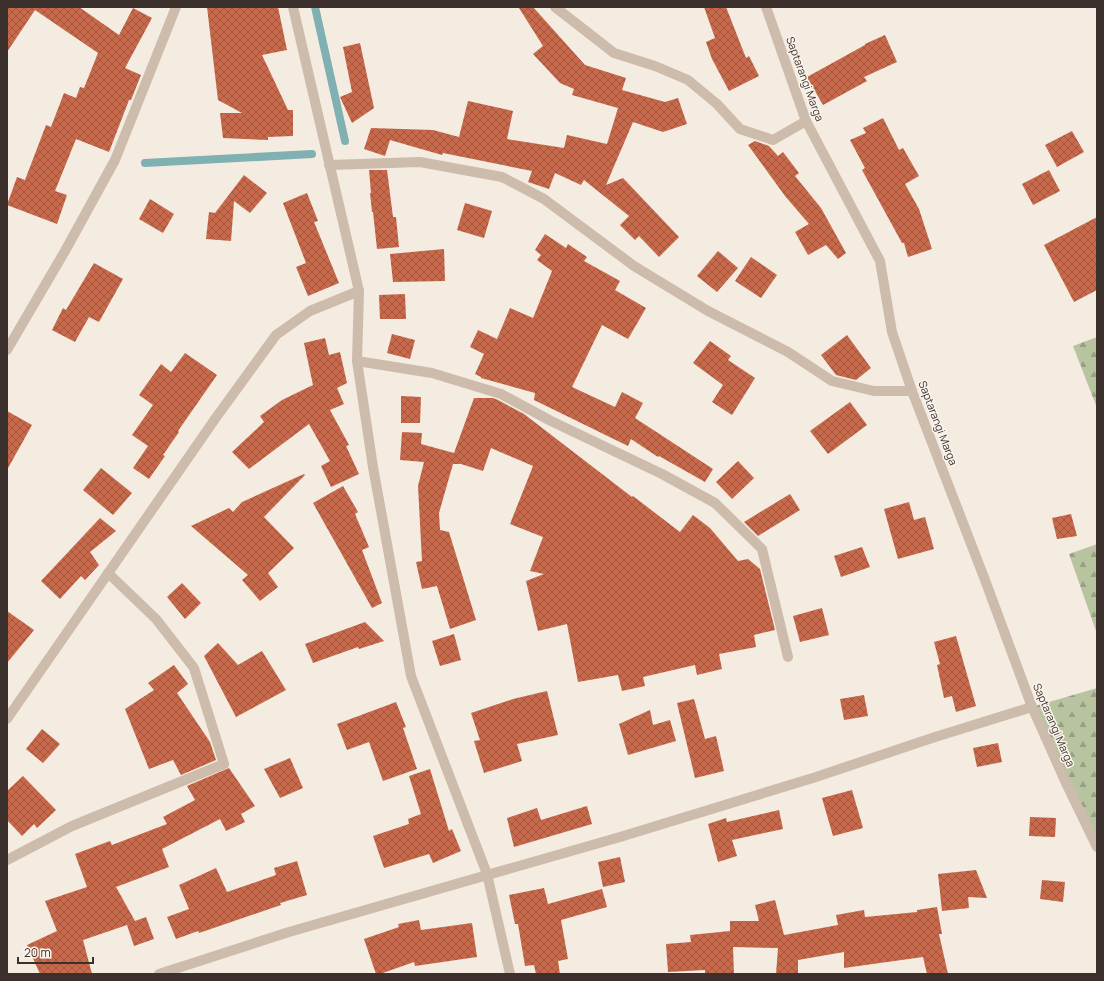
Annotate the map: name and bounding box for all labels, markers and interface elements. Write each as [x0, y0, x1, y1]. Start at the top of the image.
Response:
street label: Saptarangi Marga [783, 34, 828, 123]
street label: Saptarangi Marga [915, 378, 961, 467]
street label: Saptarangi Marga [1030, 681, 1079, 769]
scale bar [18, 939, 93, 965]
text: 20 m [24, 944, 51, 961]

